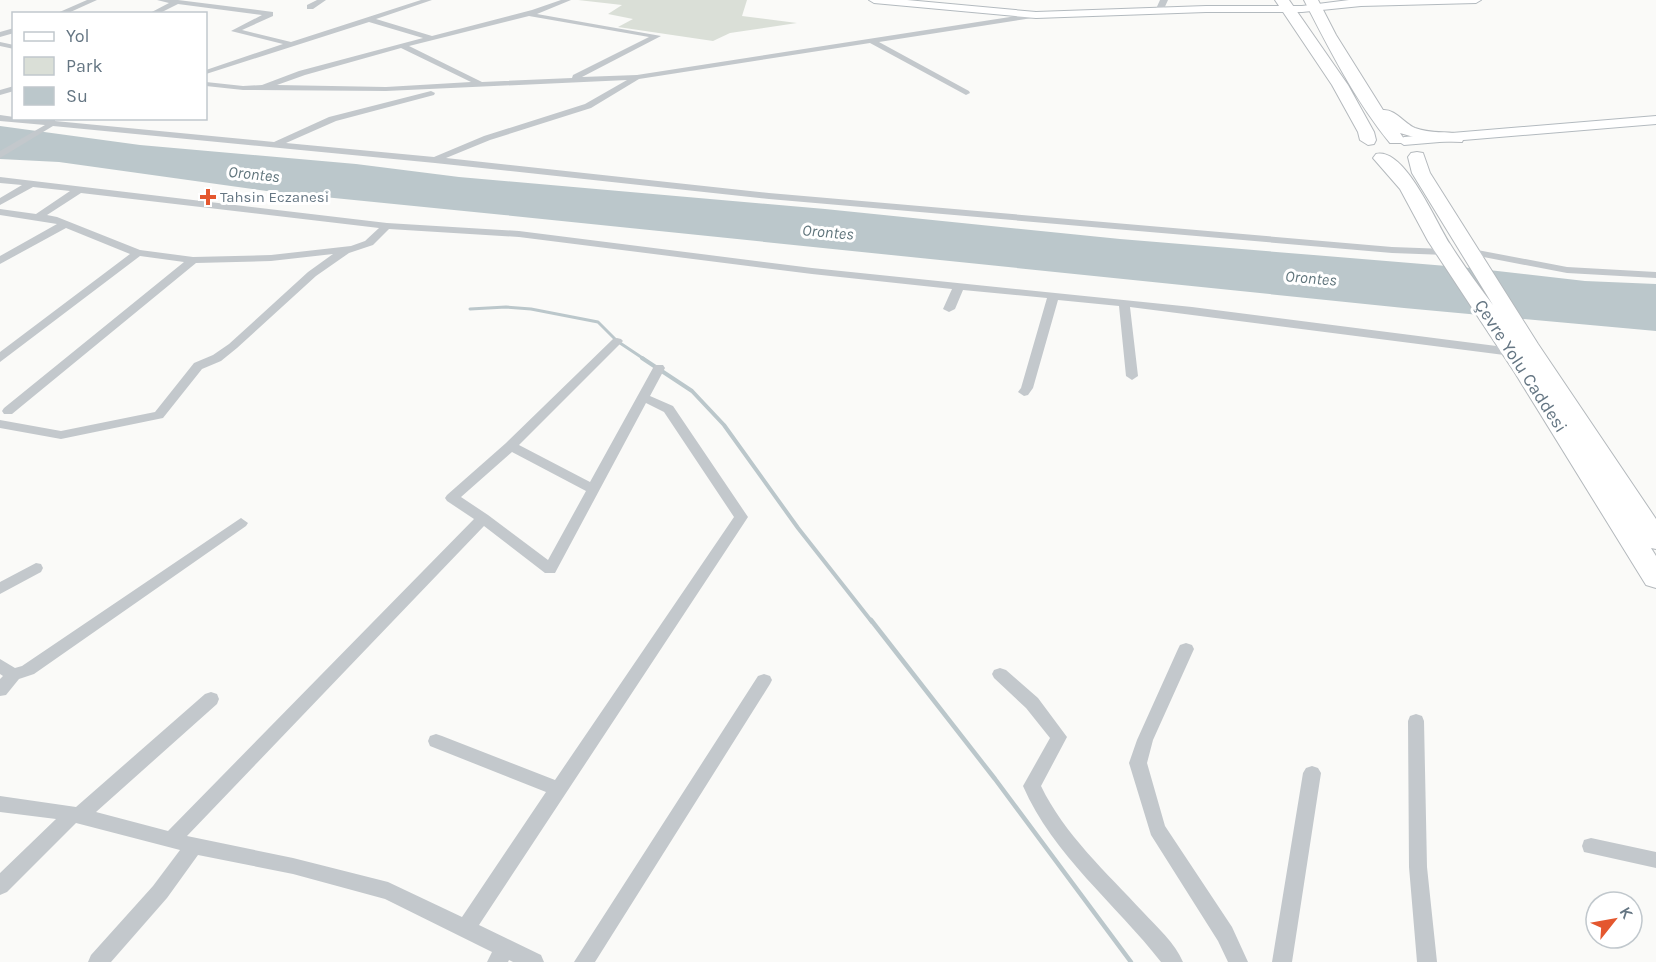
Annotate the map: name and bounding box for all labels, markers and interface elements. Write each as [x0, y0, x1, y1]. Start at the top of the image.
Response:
legend [12, 12, 207, 120]
text: Yol [66, 25, 90, 47]
text: Park [66, 55, 103, 77]
text: Su [66, 85, 88, 107]
water label: Orontes [227, 162, 281, 186]
place label: Tahsin Eczanesi [220, 188, 329, 206]
marker: Tahsin Eczanesi [201, 190, 215, 204]
water label: Orontes [801, 220, 855, 244]
water label: Orontes [1284, 266, 1338, 290]
street label: Çevre Yolu Caddesi [1470, 295, 1572, 437]
north arrow [1584, 890, 1644, 950]
text: K [1616, 903, 1638, 922]

